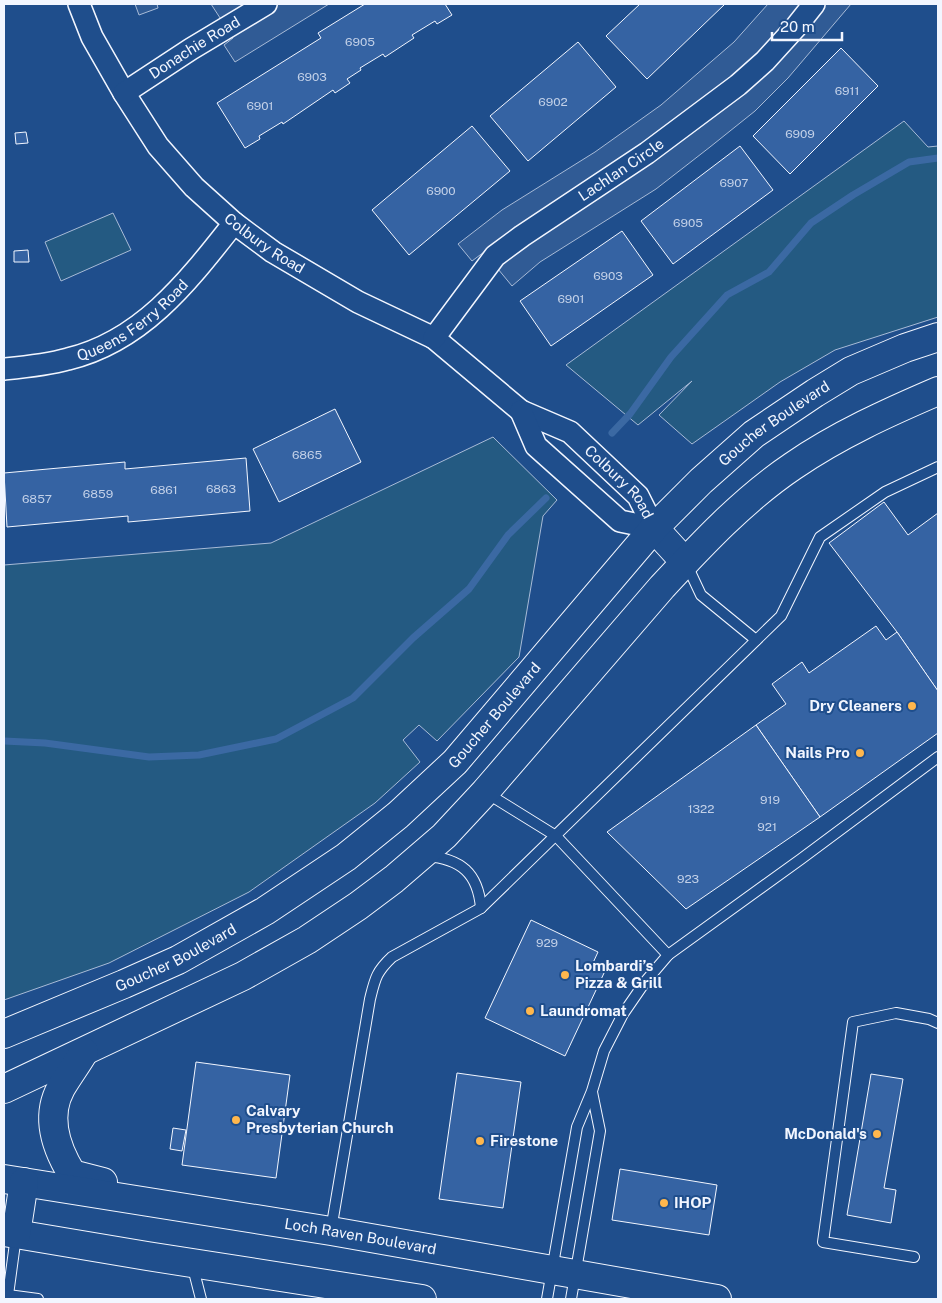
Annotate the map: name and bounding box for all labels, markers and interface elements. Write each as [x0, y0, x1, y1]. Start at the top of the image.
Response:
scale bar [772, 10, 842, 42]
street label: Donachie Road [146, 13, 243, 82]
text: 20 m [780, 18, 815, 35]
house number: 6905 [345, 35, 375, 49]
house number: 6903 [297, 70, 327, 84]
house number: 6911 [835, 84, 859, 98]
house number: 6902 [538, 95, 568, 109]
house number: 6901 [246, 99, 274, 113]
house number: 6909 [785, 127, 815, 141]
street label: Lachlan Circle [575, 135, 667, 204]
house number: 6907 [719, 176, 749, 190]
house number: 6900 [426, 184, 456, 198]
street label: Colbury Road [221, 209, 308, 277]
house number: 6905 [673, 216, 703, 230]
house number: 6903 [593, 269, 623, 283]
street label: Queens Ferry Road [74, 276, 191, 364]
house number: 6901 [557, 292, 585, 306]
street label: Goucher Boulevard [715, 377, 833, 469]
street label: Colbury Road [582, 441, 657, 521]
house number: 6865 [292, 448, 322, 462]
house number: 6863 [206, 482, 236, 496]
house number: 6861 [150, 483, 178, 497]
house number: 6859 [83, 487, 113, 501]
house number: 6857 [22, 492, 52, 506]
street label: Goucher Boulevard [445, 659, 544, 772]
place label: Dry Cleaners [809, 697, 902, 714]
marker: Dry Cleaners [906, 700, 918, 712]
place label: Nails Pro [785, 744, 850, 761]
marker: Nails Pro [854, 747, 866, 759]
house number: 919 [760, 793, 780, 807]
house number: 1322 [688, 802, 714, 816]
house number: 921 [757, 820, 777, 834]
house number: 923 [677, 872, 699, 886]
street label: Goucher Boulevard [113, 920, 239, 995]
house number: 929 [536, 936, 558, 950]
place label: Lombardi’s Pizza & Grill [575, 957, 662, 991]
marker: Lombardi’s Pizza & Grill [559, 969, 571, 981]
place label: Laundromat [540, 1002, 627, 1019]
marker: Laundromat [524, 1005, 536, 1017]
place label: Calvary Presbyterian Church [246, 1102, 394, 1136]
marker: Calvary Presbyterian Church [230, 1114, 242, 1126]
place label: McDonald's [784, 1125, 867, 1142]
marker: McDonald's [871, 1128, 883, 1140]
place label: Firestone [490, 1132, 558, 1149]
marker: Firestone [474, 1135, 486, 1147]
place label: IHOP [674, 1194, 712, 1211]
marker: IHOP [658, 1197, 670, 1209]
street label: Loch Raven Boulevard [283, 1215, 438, 1257]

